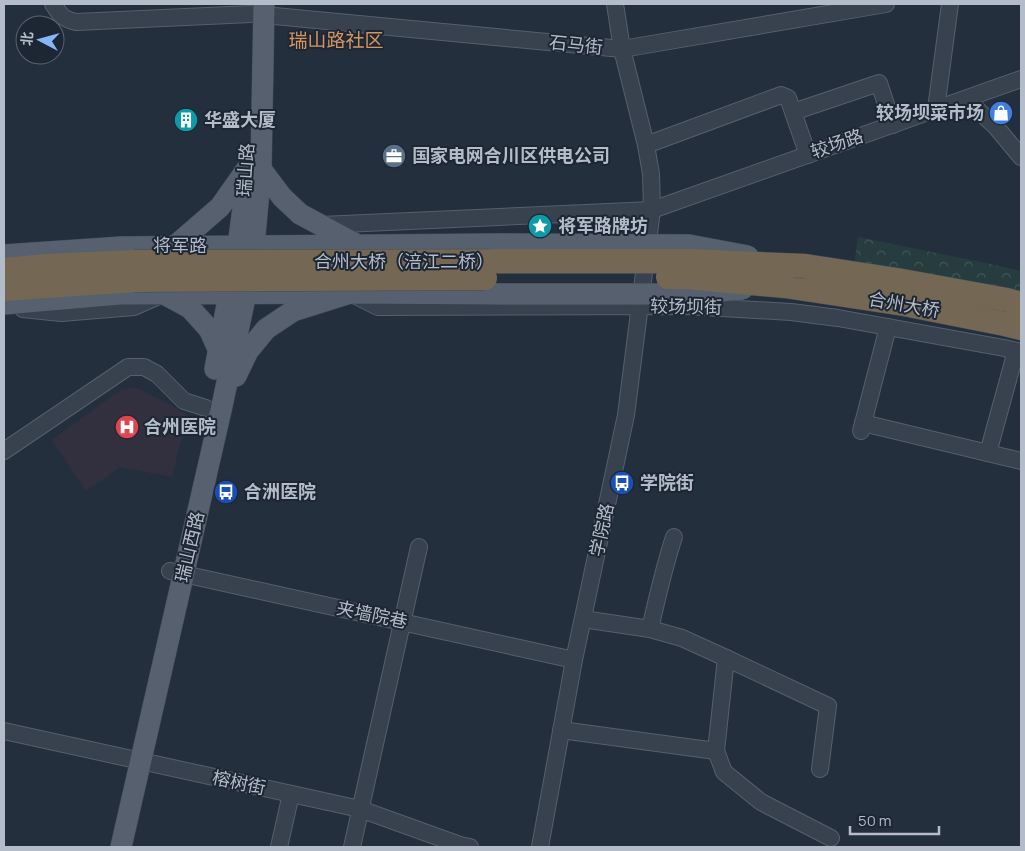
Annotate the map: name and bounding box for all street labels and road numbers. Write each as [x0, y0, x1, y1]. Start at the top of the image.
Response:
street label: 石马街 [548, 29, 604, 59]
street label: 较场路 [807, 123, 866, 163]
street label: 瑞山路 [231, 142, 259, 198]
street label: 将军路 [153, 233, 207, 257]
street label: 合州大桥（涪江二桥） [314, 249, 494, 273]
street label: 合州大桥 [867, 286, 942, 322]
street label: 较场坝街 [650, 293, 722, 319]
street label: 学院路 [584, 501, 618, 559]
street label: 瑞山西路 [169, 509, 209, 585]
street label: 夹墙院巷 [334, 595, 410, 633]
street label: 榕树街 [210, 765, 268, 799]

